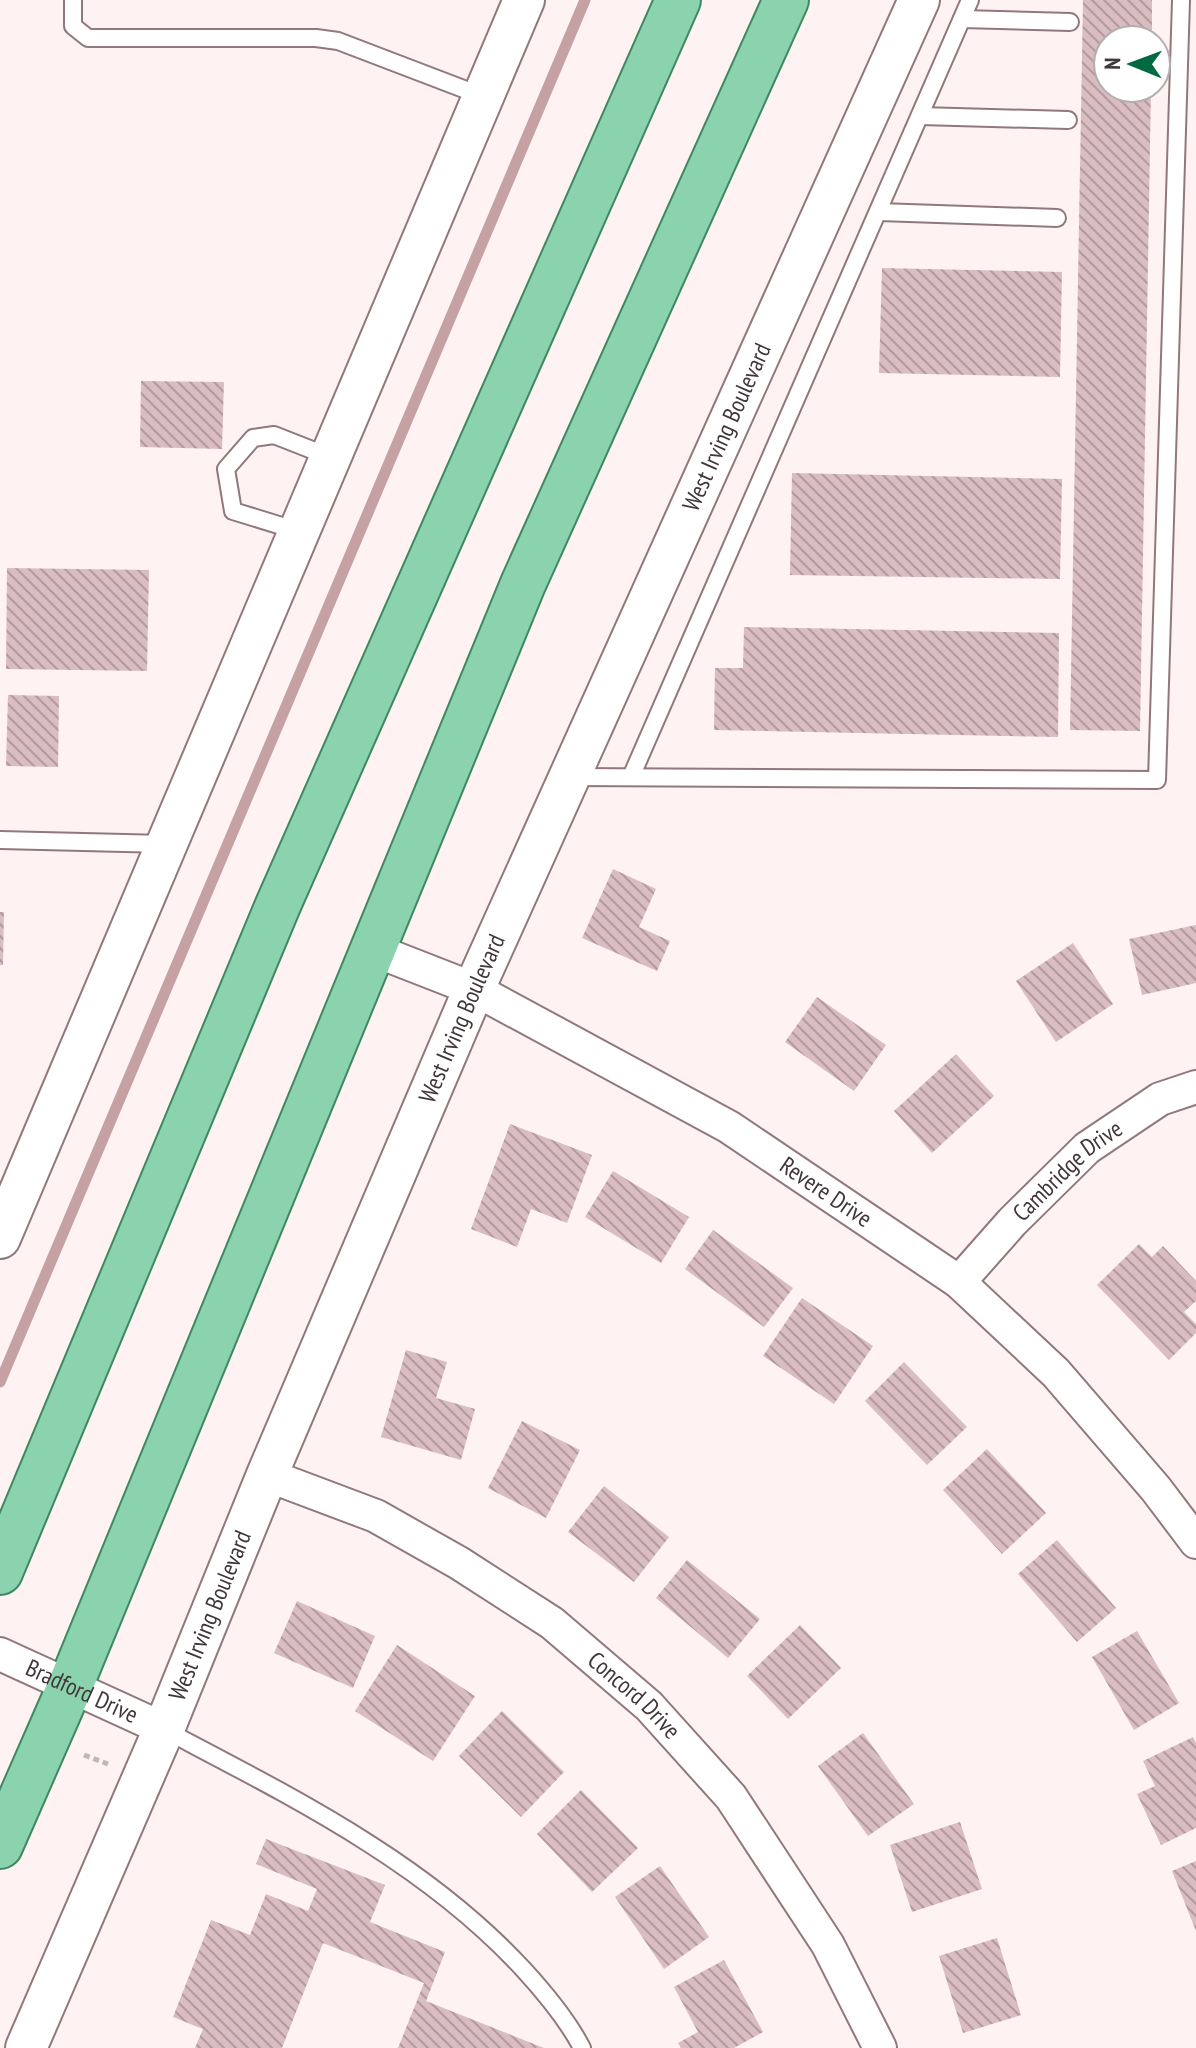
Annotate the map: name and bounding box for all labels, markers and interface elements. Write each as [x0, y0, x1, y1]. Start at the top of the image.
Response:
north arrow [1092, 24, 1172, 104]
text: N [1098, 57, 1126, 70]
street label: West Irving Boulevard [675, 338, 778, 516]
street label: West Irving Boulevard [411, 929, 512, 1107]
street label: Cambridge Drive [1006, 1113, 1128, 1228]
street label: Revere Drive [774, 1150, 878, 1234]
street label: West Irving Boulevard [161, 1526, 258, 1705]
street label: Concord Drive [582, 1644, 687, 1745]
street label: Bradford Drive [21, 1652, 143, 1730]

